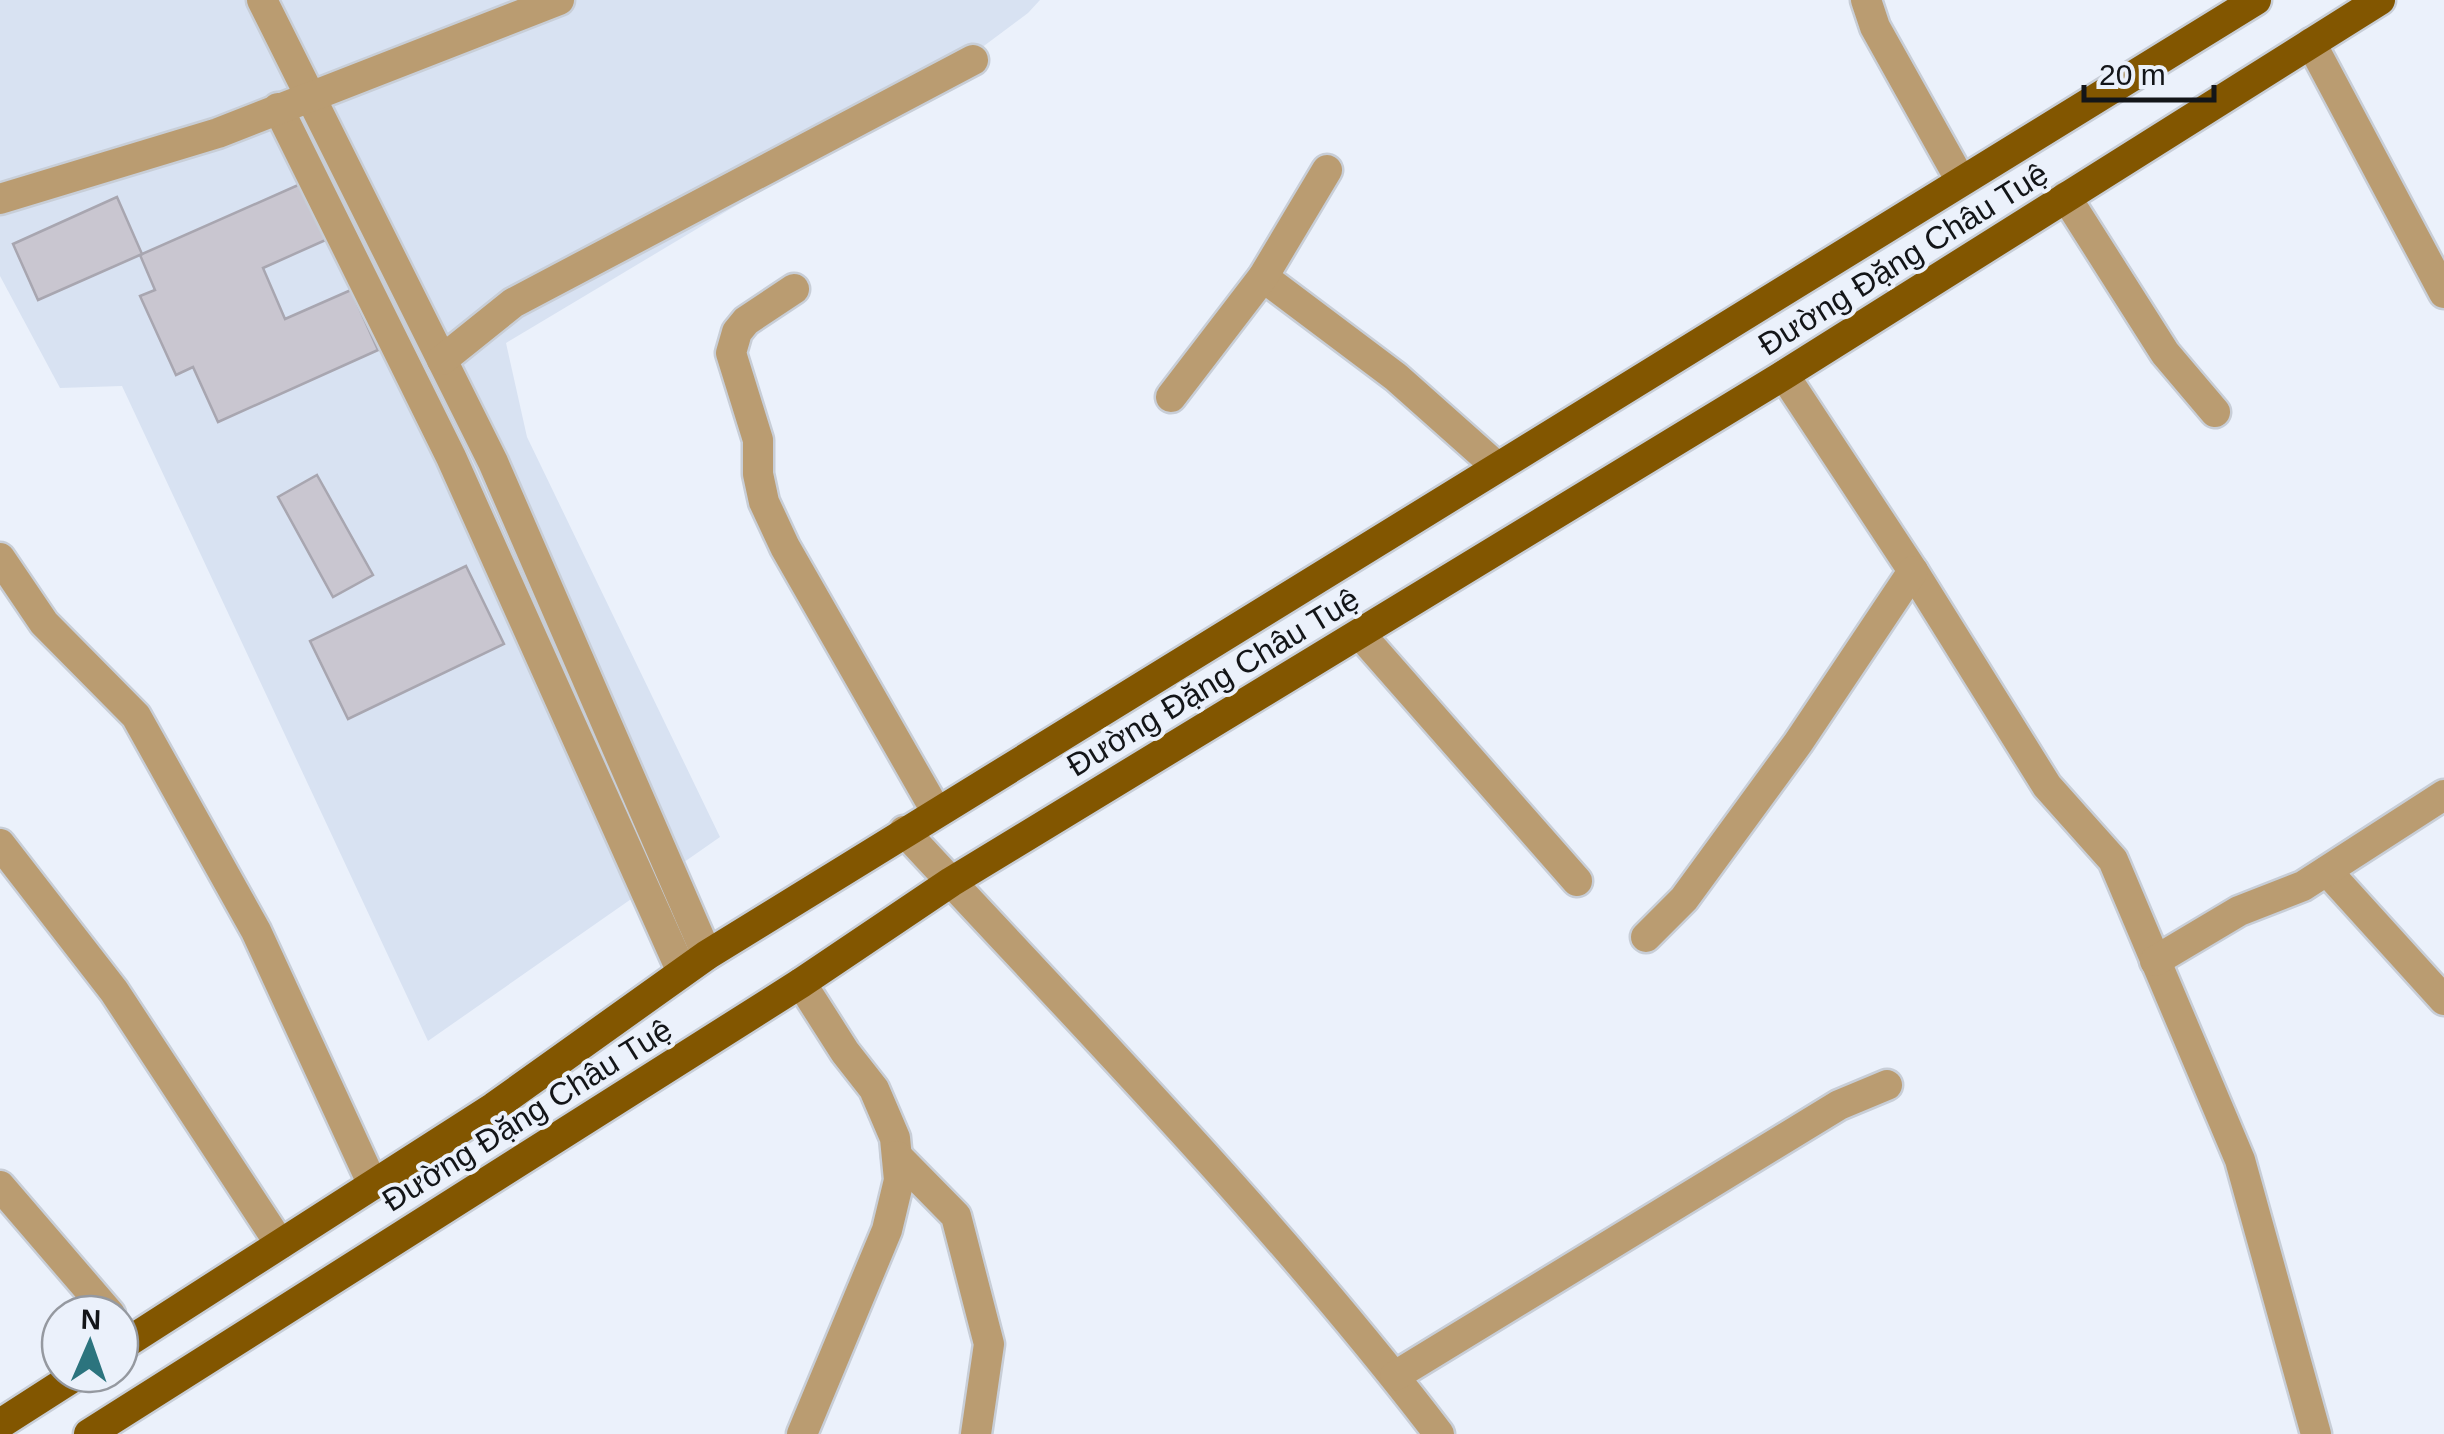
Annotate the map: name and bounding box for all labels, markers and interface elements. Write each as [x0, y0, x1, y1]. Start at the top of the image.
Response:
scale bar [2084, 40, 2214, 102]
text: 20 m [2099, 58, 2166, 91]
street label: Đường Đặng Châu Tuệ [1752, 155, 2054, 363]
street label: Đường Đặng Châu Tuệ [1061, 581, 1365, 783]
street label: Đường Đặng Châu Tuệ [376, 1011, 678, 1219]
north arrow [40, 1294, 140, 1394]
text: N [80, 1304, 102, 1335]

